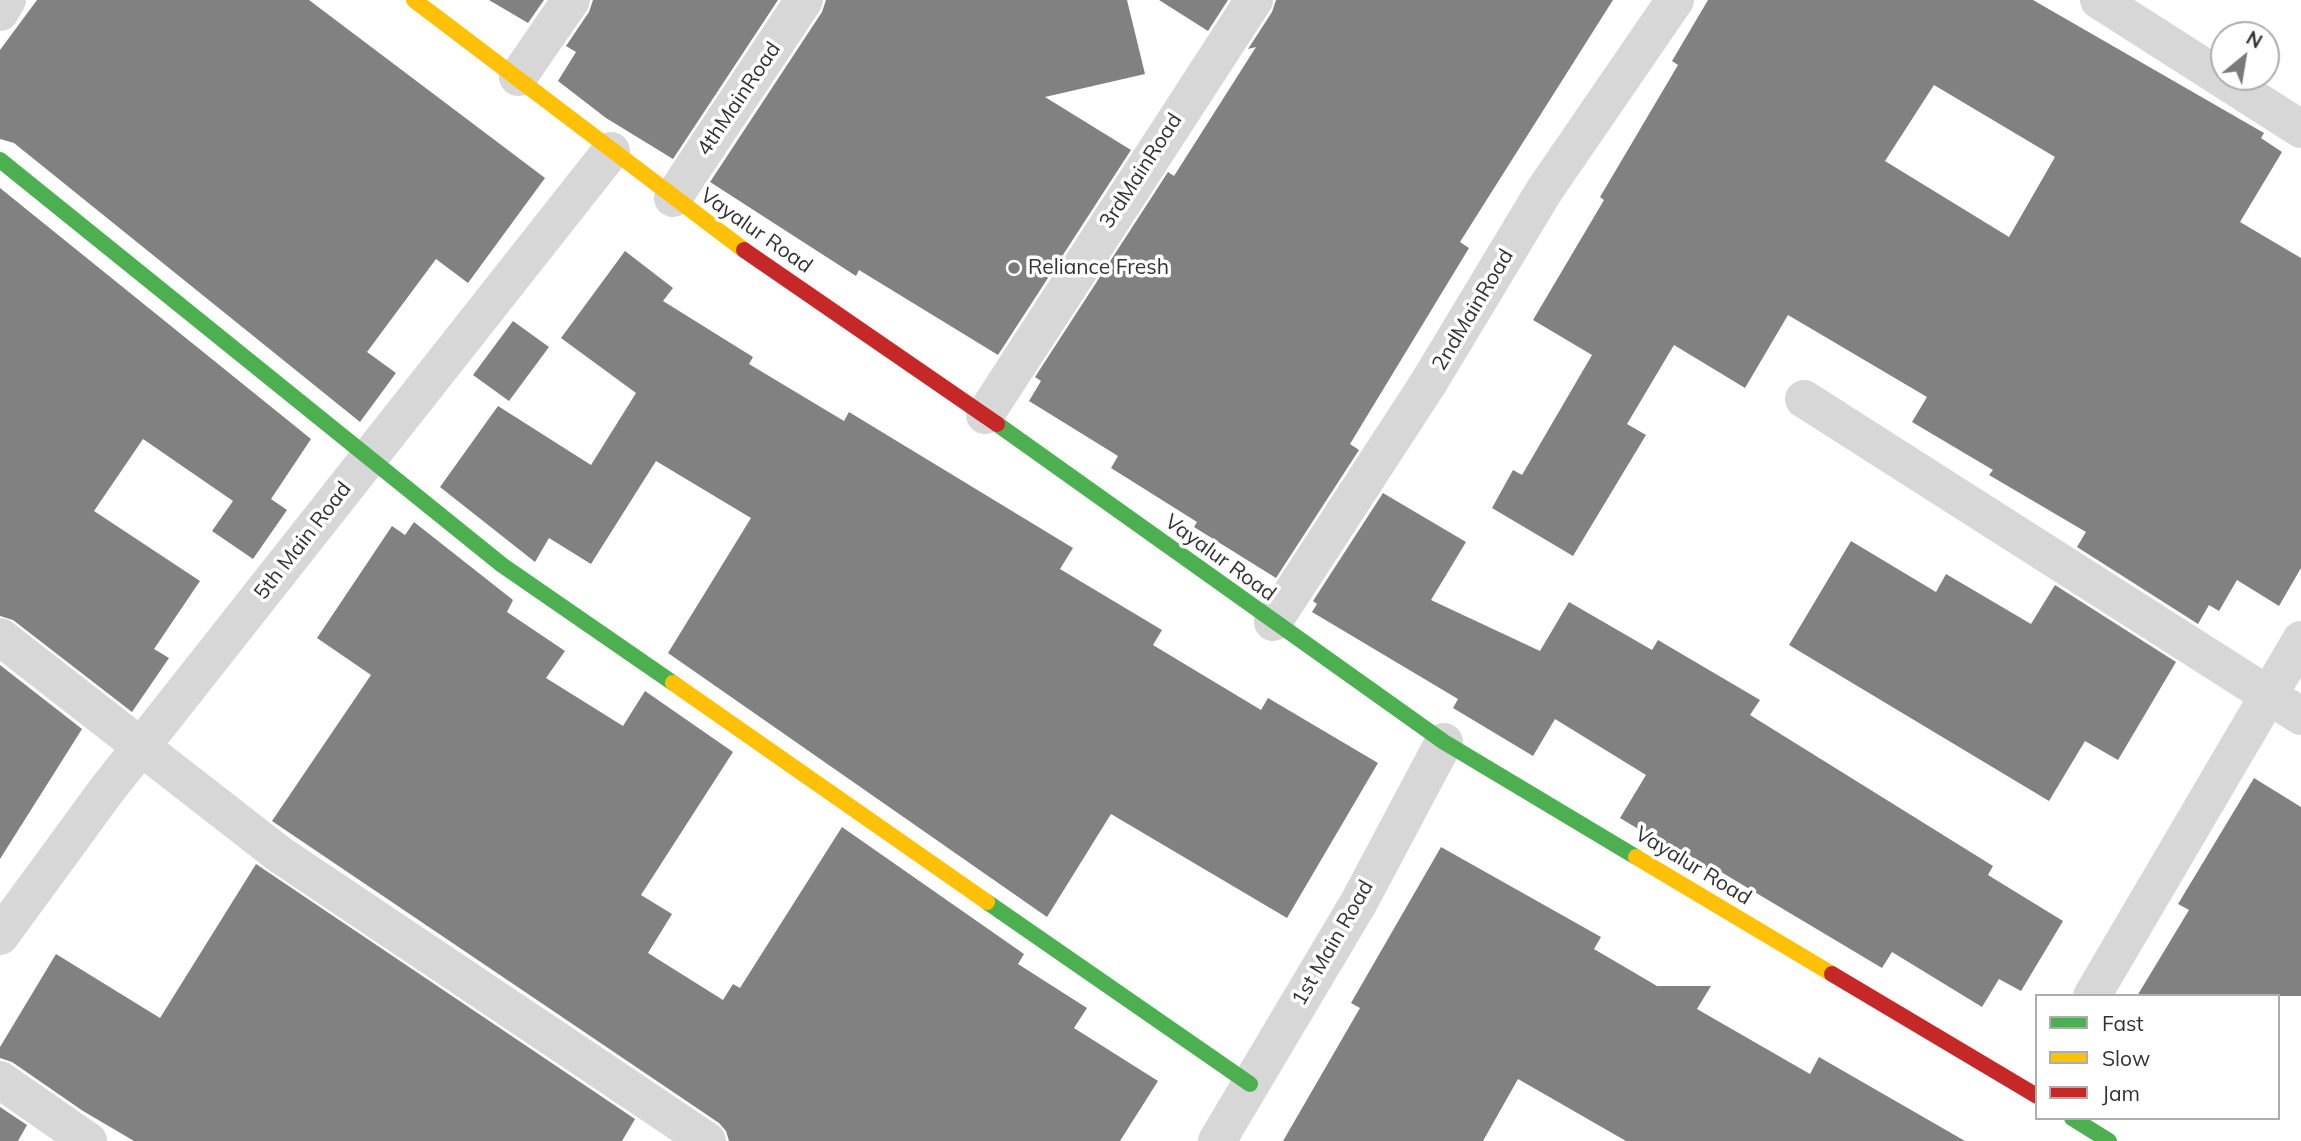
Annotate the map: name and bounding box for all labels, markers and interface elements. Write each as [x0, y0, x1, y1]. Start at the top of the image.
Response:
north arrow [2210, 21, 2280, 91]
text: N [2242, 26, 2267, 54]
street label: 4thMainRoad [692, 37, 786, 161]
street label: 3rdMainRoad [1094, 109, 1188, 233]
street label: Vayalur Road [695, 183, 817, 279]
street label: 2ndMainRoad [1427, 245, 1519, 375]
place label: Reliance Fresh [1028, 255, 1169, 281]
marker: Reliance Fresh [1006, 260, 1022, 276]
street label: 5th Main Road [249, 477, 357, 605]
street label: Vayalur Road [1160, 509, 1280, 607]
street label: Vayalur Road [1630, 821, 1756, 911]
street label: 1st Main Road [1287, 876, 1379, 1010]
legend [2035, 994, 2280, 1120]
text: Fast [2102, 1010, 2144, 1036]
text: Slow [2102, 1045, 2150, 1071]
text: Jam [2102, 1080, 2140, 1106]

